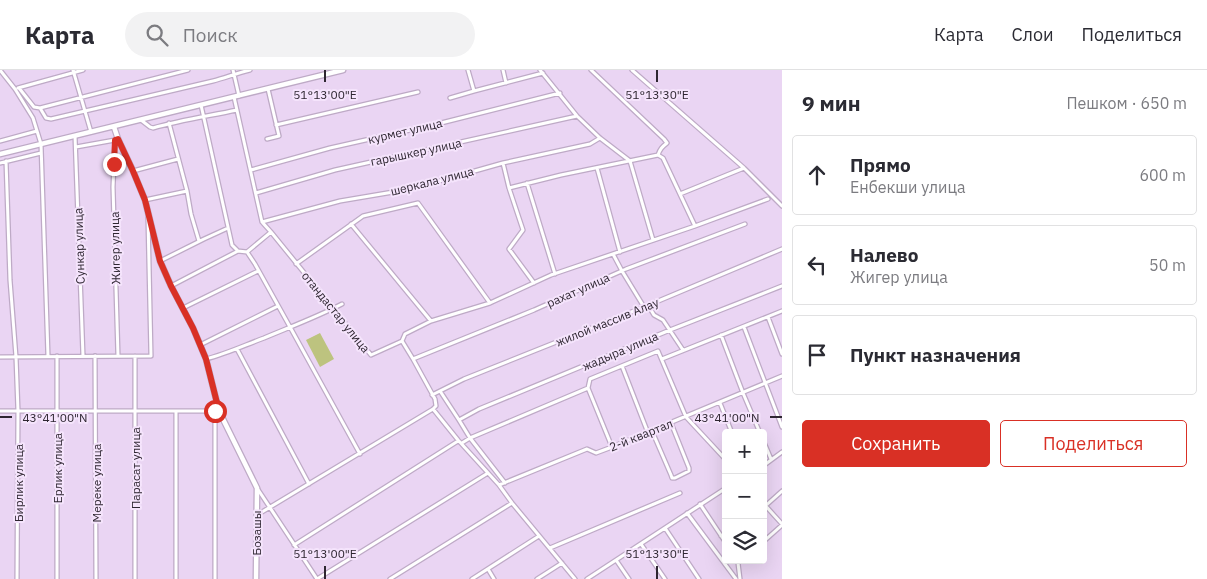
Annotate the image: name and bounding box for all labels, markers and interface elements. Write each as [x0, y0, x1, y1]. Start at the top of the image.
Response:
search box [125, 12, 475, 57]
text: Карта [25, 19, 95, 51]
icon: search [143, 21, 171, 49]
text: Поиск [183, 23, 238, 47]
text: Карта [934, 23, 984, 46]
text: Слои [1012, 23, 1054, 46]
text: Поделиться [1082, 23, 1182, 46]
text: 51°13'00"E [293, 87, 357, 102]
text: 51°13'30"E [625, 87, 689, 102]
text: 9 мин [802, 89, 861, 117]
text: Пешком · 650 m [1066, 93, 1187, 113]
street label: курмет улица [366, 115, 444, 147]
street label: гарышкер улица [369, 135, 463, 169]
route end [103, 153, 126, 176]
text: Прямо [850, 153, 911, 177]
icon: ahead [803, 161, 831, 189]
street label: шеркала улица [389, 163, 476, 199]
text: 600 m [1139, 165, 1186, 185]
text: Енбекши улица [850, 177, 966, 197]
street label: Сункар улица [70, 207, 88, 284]
street label: Жигер улица [107, 211, 123, 285]
text: Налево [850, 243, 919, 267]
icon: left [803, 251, 831, 279]
text: 50 m [1149, 255, 1186, 275]
text: Жигер улица [850, 267, 948, 287]
street label: отандастар улица [299, 268, 374, 356]
street label: рахат улица [544, 269, 612, 311]
street label: жилой массив Алау [553, 294, 661, 350]
street label: жадыра улица [580, 328, 661, 374]
icon: arrive [803, 341, 831, 369]
text: Пункт назначения [850, 343, 1021, 367]
route start [204, 400, 227, 423]
text: 43°41'00"N [22, 410, 88, 425]
text: 43°41'00"N [694, 410, 760, 425]
street label: 2-й квартал [607, 415, 675, 455]
button: Сохранить [802, 420, 990, 467]
button: Поделиться [1000, 420, 1187, 467]
street label: Парасат улица [128, 426, 143, 509]
map controls [722, 429, 767, 564]
button: + [722, 429, 767, 474]
street label: Ерлик улица [50, 432, 65, 503]
street label: Бирлик улица [11, 443, 26, 522]
street label: Мереке улица [89, 443, 104, 522]
button: − [722, 474, 767, 519]
street label: Бозашы [249, 511, 264, 555]
button: layers [722, 519, 767, 564]
text: 51°13'00"E [293, 546, 357, 561]
text: 51°13'30"E [625, 546, 689, 561]

